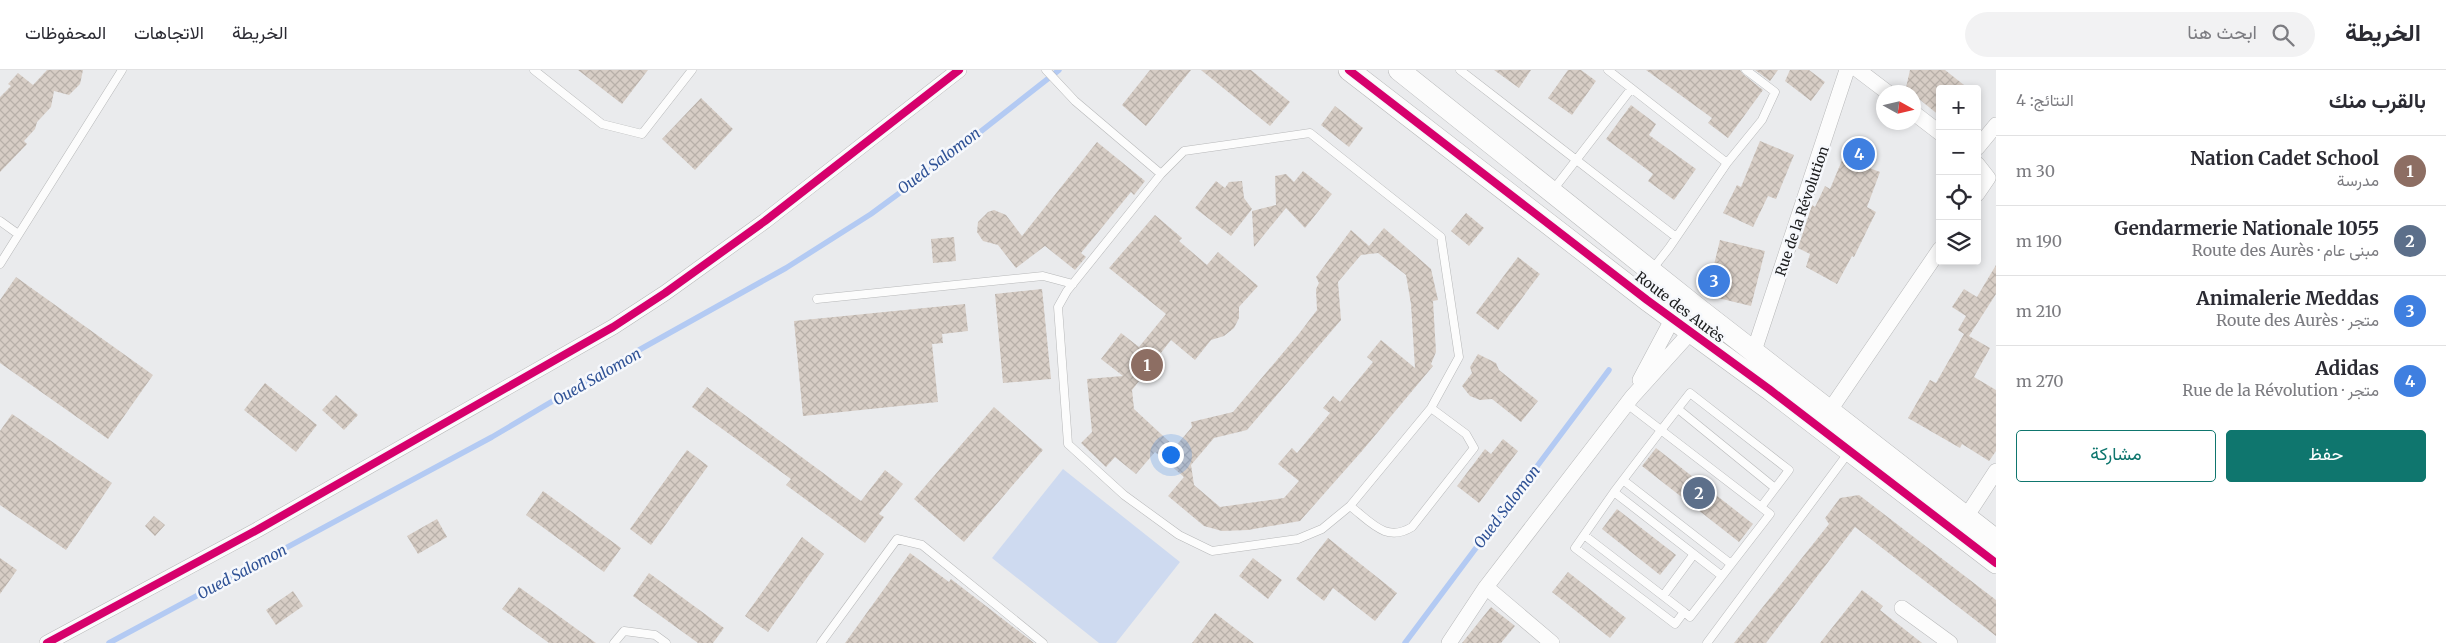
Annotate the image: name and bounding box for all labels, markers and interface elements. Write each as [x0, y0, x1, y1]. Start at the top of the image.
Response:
search box [1965, 12, 2315, 57]
text: الخريطة [2345, 17, 2421, 48]
text: ابحث هنا [2187, 20, 2257, 44]
text: المحفوظات [25, 21, 106, 44]
text: الاتجاهات [134, 21, 204, 44]
text: الخريطة [232, 21, 288, 44]
icon: search [2269, 21, 2297, 49]
north arrow [1876, 85, 1921, 130]
map controls [1936, 85, 1981, 265]
button: + [1936, 85, 1981, 130]
text: بالقرب منك [2329, 87, 2426, 114]
text: النتائج: 4 [2016, 90, 2074, 110]
water label: Oued Salomon [893, 123, 984, 198]
button: − [1936, 130, 1981, 175]
pin: 4 [1843, 135, 1875, 173]
street label: Rue de la Révolution [1771, 144, 1833, 278]
text: Nation Cadet School [2190, 146, 2379, 170]
text: 30 m [2016, 161, 2055, 181]
text: 1 [2406, 161, 2414, 181]
text: مدرسة [2337, 170, 2379, 190]
button: locate [1936, 175, 1981, 220]
text: Gendarmerie Nationale 1055 [2114, 216, 2379, 240]
button: layers [1936, 220, 1981, 265]
text: 190 m [2016, 231, 2062, 251]
text: 2 [2405, 231, 2415, 251]
text: مبنى عام · Route des Aurès [2192, 240, 2379, 260]
pin: 3 [1698, 262, 1730, 300]
street label: Route des Aurès [1632, 268, 1728, 346]
text: Animalerie Meddas [2196, 286, 2379, 310]
text: 210 m [2016, 301, 2062, 321]
text: 3 [2405, 301, 2415, 321]
text: متجر · Route des Aurès [2216, 310, 2379, 330]
water label: Oued Salomon [549, 344, 644, 410]
pin: 1 [1131, 346, 1163, 384]
text: Adidas [2315, 356, 2379, 380]
text: 270 m [2016, 371, 2064, 391]
text: 4 [2405, 371, 2415, 391]
text: متجر · Rue de la Révolution [2182, 380, 2379, 400]
button: مشاركة [2016, 430, 2216, 482]
button: حفظ [2226, 430, 2426, 482]
your location [1158, 442, 1184, 468]
water label: Oued Salomon [1469, 461, 1544, 552]
pin: 2 [1683, 474, 1715, 512]
water label: Oued Salomon [194, 540, 290, 603]

